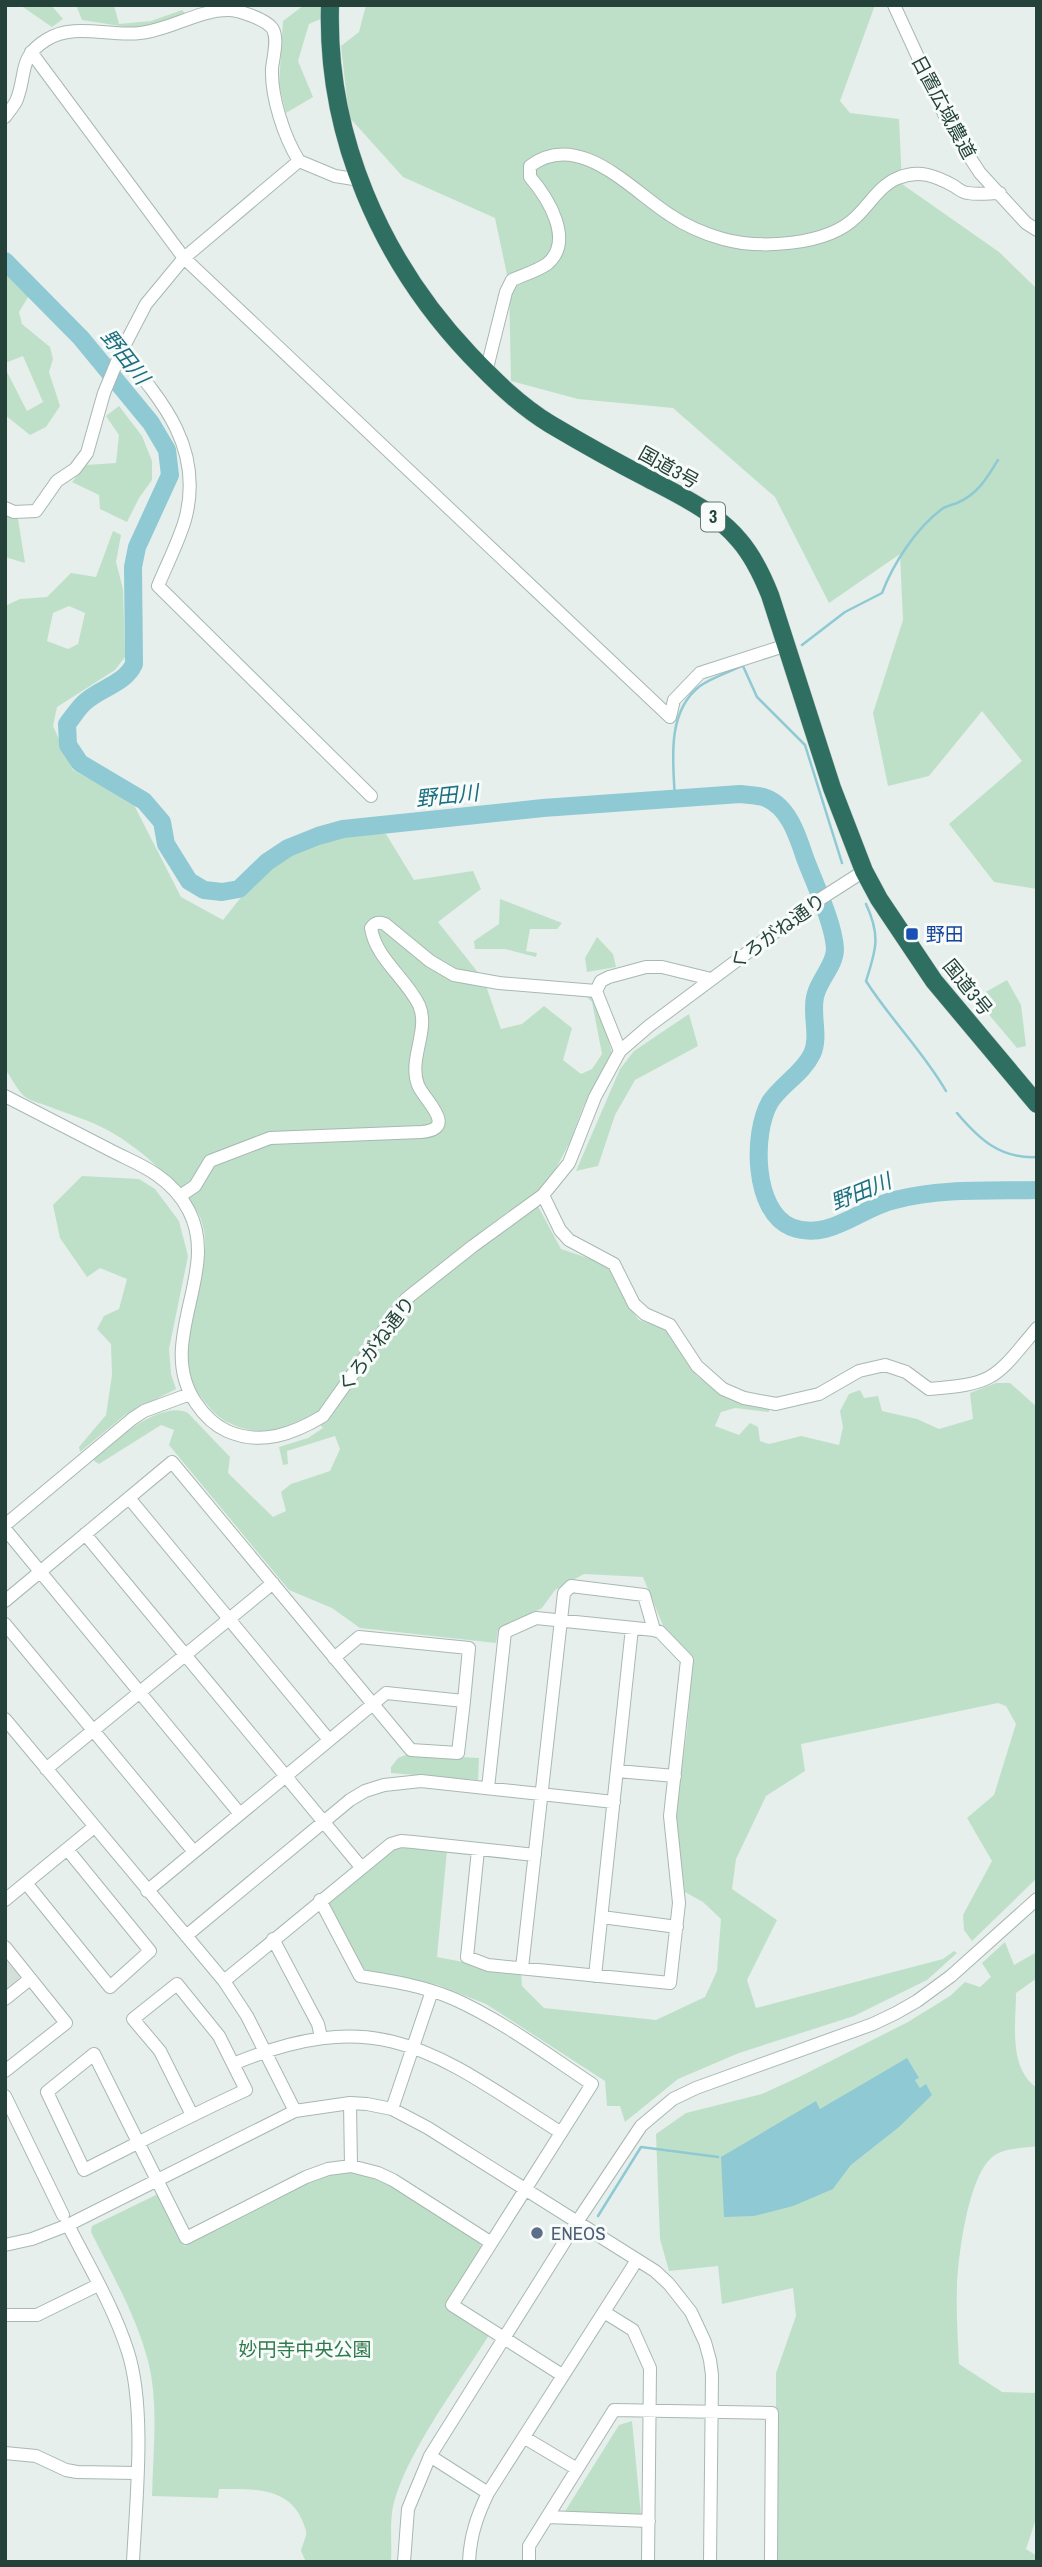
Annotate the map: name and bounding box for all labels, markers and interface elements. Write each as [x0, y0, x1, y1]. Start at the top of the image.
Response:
street label: 日置広域農道 [906, 51, 982, 163]
water label: 野田川 [95, 323, 157, 392]
street label: 国道3号 [634, 440, 704, 494]
road number: 3 [701, 503, 725, 532]
water label: 野田川 [414, 778, 482, 813]
street label: くろがね通り [723, 887, 831, 975]
place label: 野田 [926, 921, 964, 947]
marker: 野田 [904, 926, 920, 942]
street label: 国道3号 [937, 953, 999, 1021]
water label: 野田川 [826, 1166, 897, 1217]
street label: くろがね通り [331, 1291, 421, 1397]
place label: ENEOS [551, 2220, 606, 2246]
marker: ENEOS [529, 2225, 545, 2241]
park label: 妙円寺中央公園 [238, 2336, 372, 2362]

